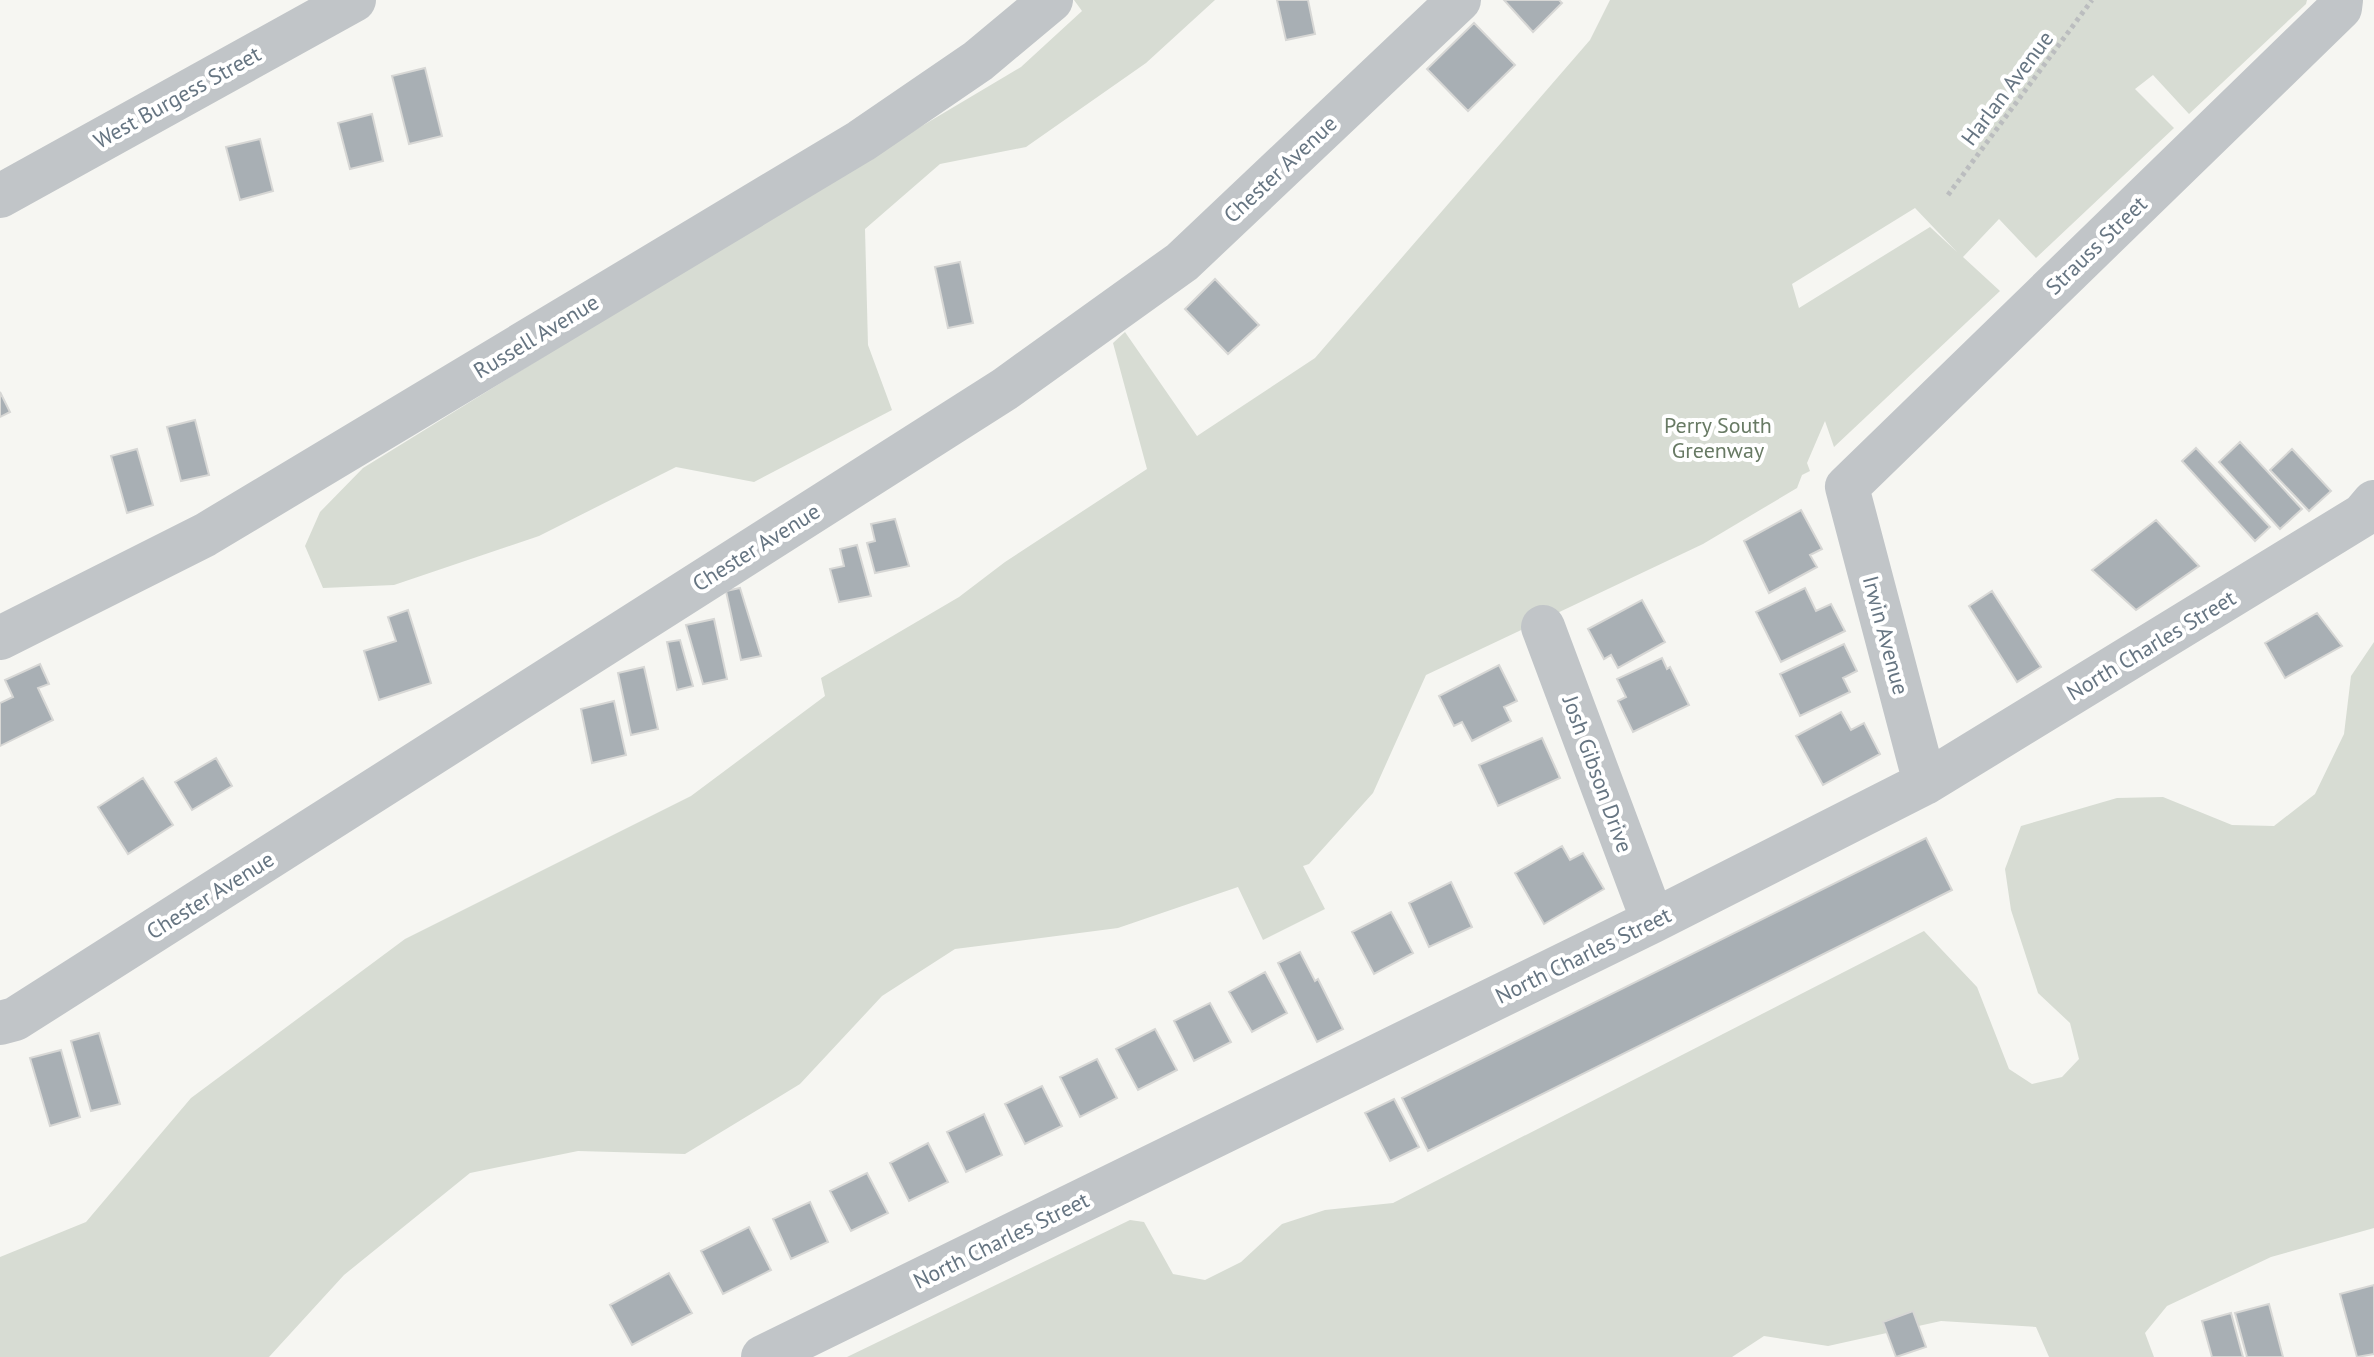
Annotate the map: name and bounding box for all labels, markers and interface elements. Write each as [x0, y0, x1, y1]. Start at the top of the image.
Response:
street label: Harlan Avenue [1955, 25, 2059, 151]
street label: West Burgess Street [89, 39, 266, 155]
street label: Chester Avenue [1218, 109, 1342, 229]
street label: Strauss Street [2040, 189, 2153, 300]
street label: Russell Avenue [468, 288, 604, 384]
park label: Perry South Greenway [1664, 411, 1772, 464]
street label: Chester Avenue [687, 497, 825, 597]
street label: Irwin Avenue [1857, 573, 1915, 697]
street label: North Charles Street [2061, 583, 2241, 706]
street label: Josh Gibson Drive [1556, 691, 1639, 856]
street label: Chester Avenue [141, 845, 279, 945]
street label: North Charles Street [1491, 900, 1676, 1010]
street label: North Charles Street [909, 1185, 1094, 1295]

